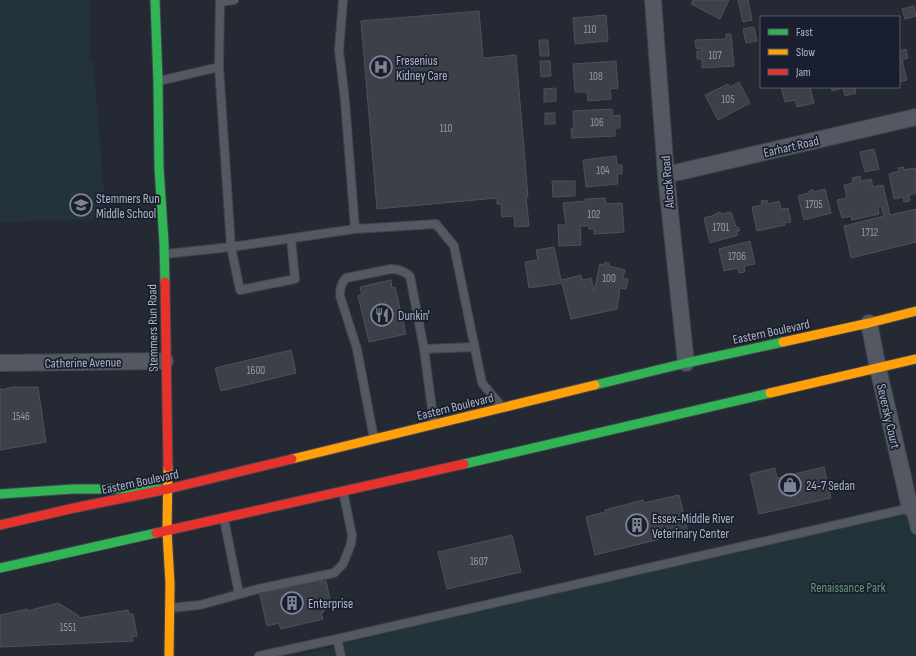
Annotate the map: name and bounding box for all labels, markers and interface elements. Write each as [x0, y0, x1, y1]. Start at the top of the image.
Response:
legend [760, 16, 900, 88]
house number: 110 [584, 23, 596, 36]
text: Fast [796, 25, 813, 40]
text: Slow [796, 45, 815, 60]
house number: 107 [708, 49, 722, 62]
place label: Fresenius Kidney Care [396, 53, 447, 84]
hospital icon: Fresenius Kidney Care [368, 54, 394, 80]
text: Jam [795, 65, 811, 80]
house number: 108 [589, 70, 603, 83]
house number: 105 [721, 93, 735, 106]
house number: 106 [590, 116, 604, 129]
house number: 110 [440, 122, 452, 135]
street label: Earhart Road [762, 133, 820, 161]
street label: Alcock Road [658, 155, 678, 210]
house number: 104 [596, 164, 610, 177]
place label: Stemmers Run Middle School [96, 191, 160, 222]
school or university icon: Stemmers Run Middle School [68, 192, 94, 218]
house number: 1705 [805, 198, 823, 211]
house number: 102 [587, 208, 601, 221]
house number: 1701 [713, 221, 730, 234]
house number: 1712 [862, 226, 879, 239]
house number: 1706 [728, 250, 746, 263]
house number: 100 [602, 272, 616, 285]
street label: Stemmers Run Road [144, 284, 162, 372]
restaurant icon: Dunkin' [369, 302, 395, 328]
place label: Dunkin' [398, 308, 430, 324]
street label: Eastern Boulevard [731, 316, 811, 348]
street label: Catherine Avenue [45, 354, 121, 372]
house number: 1600 [247, 364, 265, 377]
street label: Seversky Court [873, 382, 903, 450]
street label: Eastern Boulevard [415, 390, 495, 424]
house number: 1546 [12, 410, 30, 423]
street label: Eastern Boulevard [100, 466, 180, 498]
shop icon: 24-7 Sedan [777, 472, 803, 498]
place label: 24-7 Sedan [806, 478, 855, 494]
place label: Essex-Middle River Veterinary Center [652, 511, 735, 542]
building icon: Essex-Middle River Veterinary Center [624, 512, 650, 538]
house number: 1607 [470, 555, 489, 568]
park label: Renaissance Park [810, 580, 886, 596]
building icon: Enterprise [279, 590, 305, 616]
place label: Enterprise [308, 596, 353, 612]
house number: 1551 [60, 621, 76, 634]

